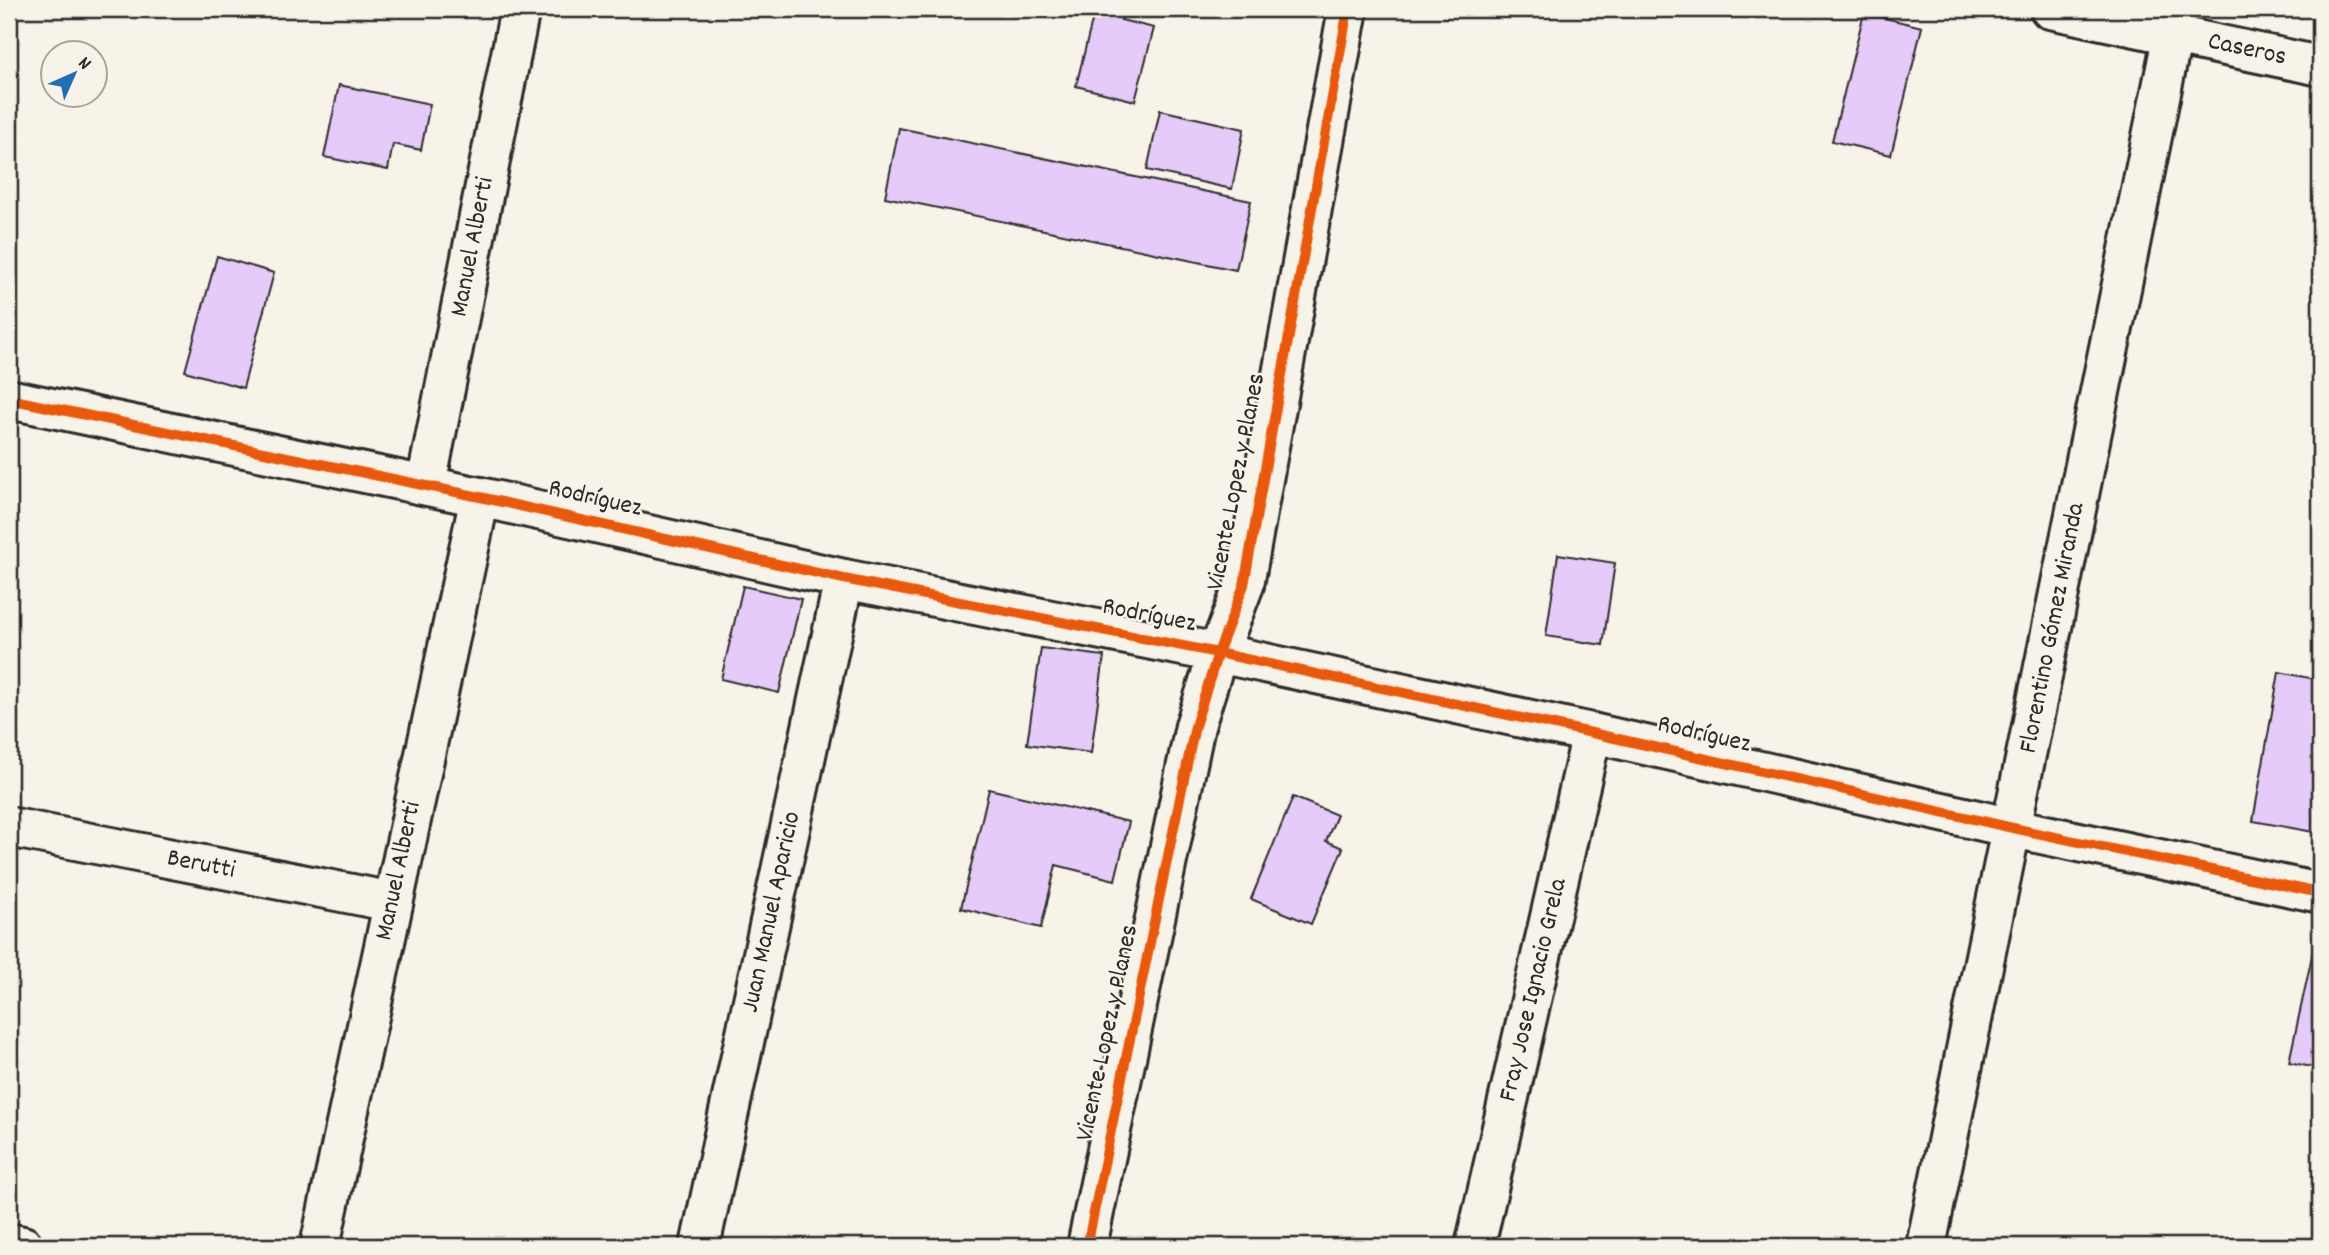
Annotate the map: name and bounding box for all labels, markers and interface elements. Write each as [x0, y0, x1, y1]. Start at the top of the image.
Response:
street label: Caseros [2204, 24, 2290, 76]
north arrow [38, 38, 108, 108]
text: N [71, 52, 96, 77]
street label: Manuel Alberti [441, 174, 505, 320]
street label: Vicente Lopez y Planes [1198, 370, 1276, 594]
street label: Rodríguez [545, 470, 645, 528]
street label: Florentino Gómez Miranda [2011, 499, 2096, 756]
street label: Rodríguez [1099, 589, 1199, 643]
street label: Rodríguez [1654, 706, 1754, 764]
street label: Manuel Alberti [366, 798, 432, 944]
street label: Juan Manuel Aparicio [733, 808, 811, 1016]
street label: Berutti [164, 840, 238, 890]
street label: Fray Jose Ignacio Grela [1490, 874, 1578, 1105]
street label: Vicente Lopez y Planes [1067, 921, 1149, 1145]

